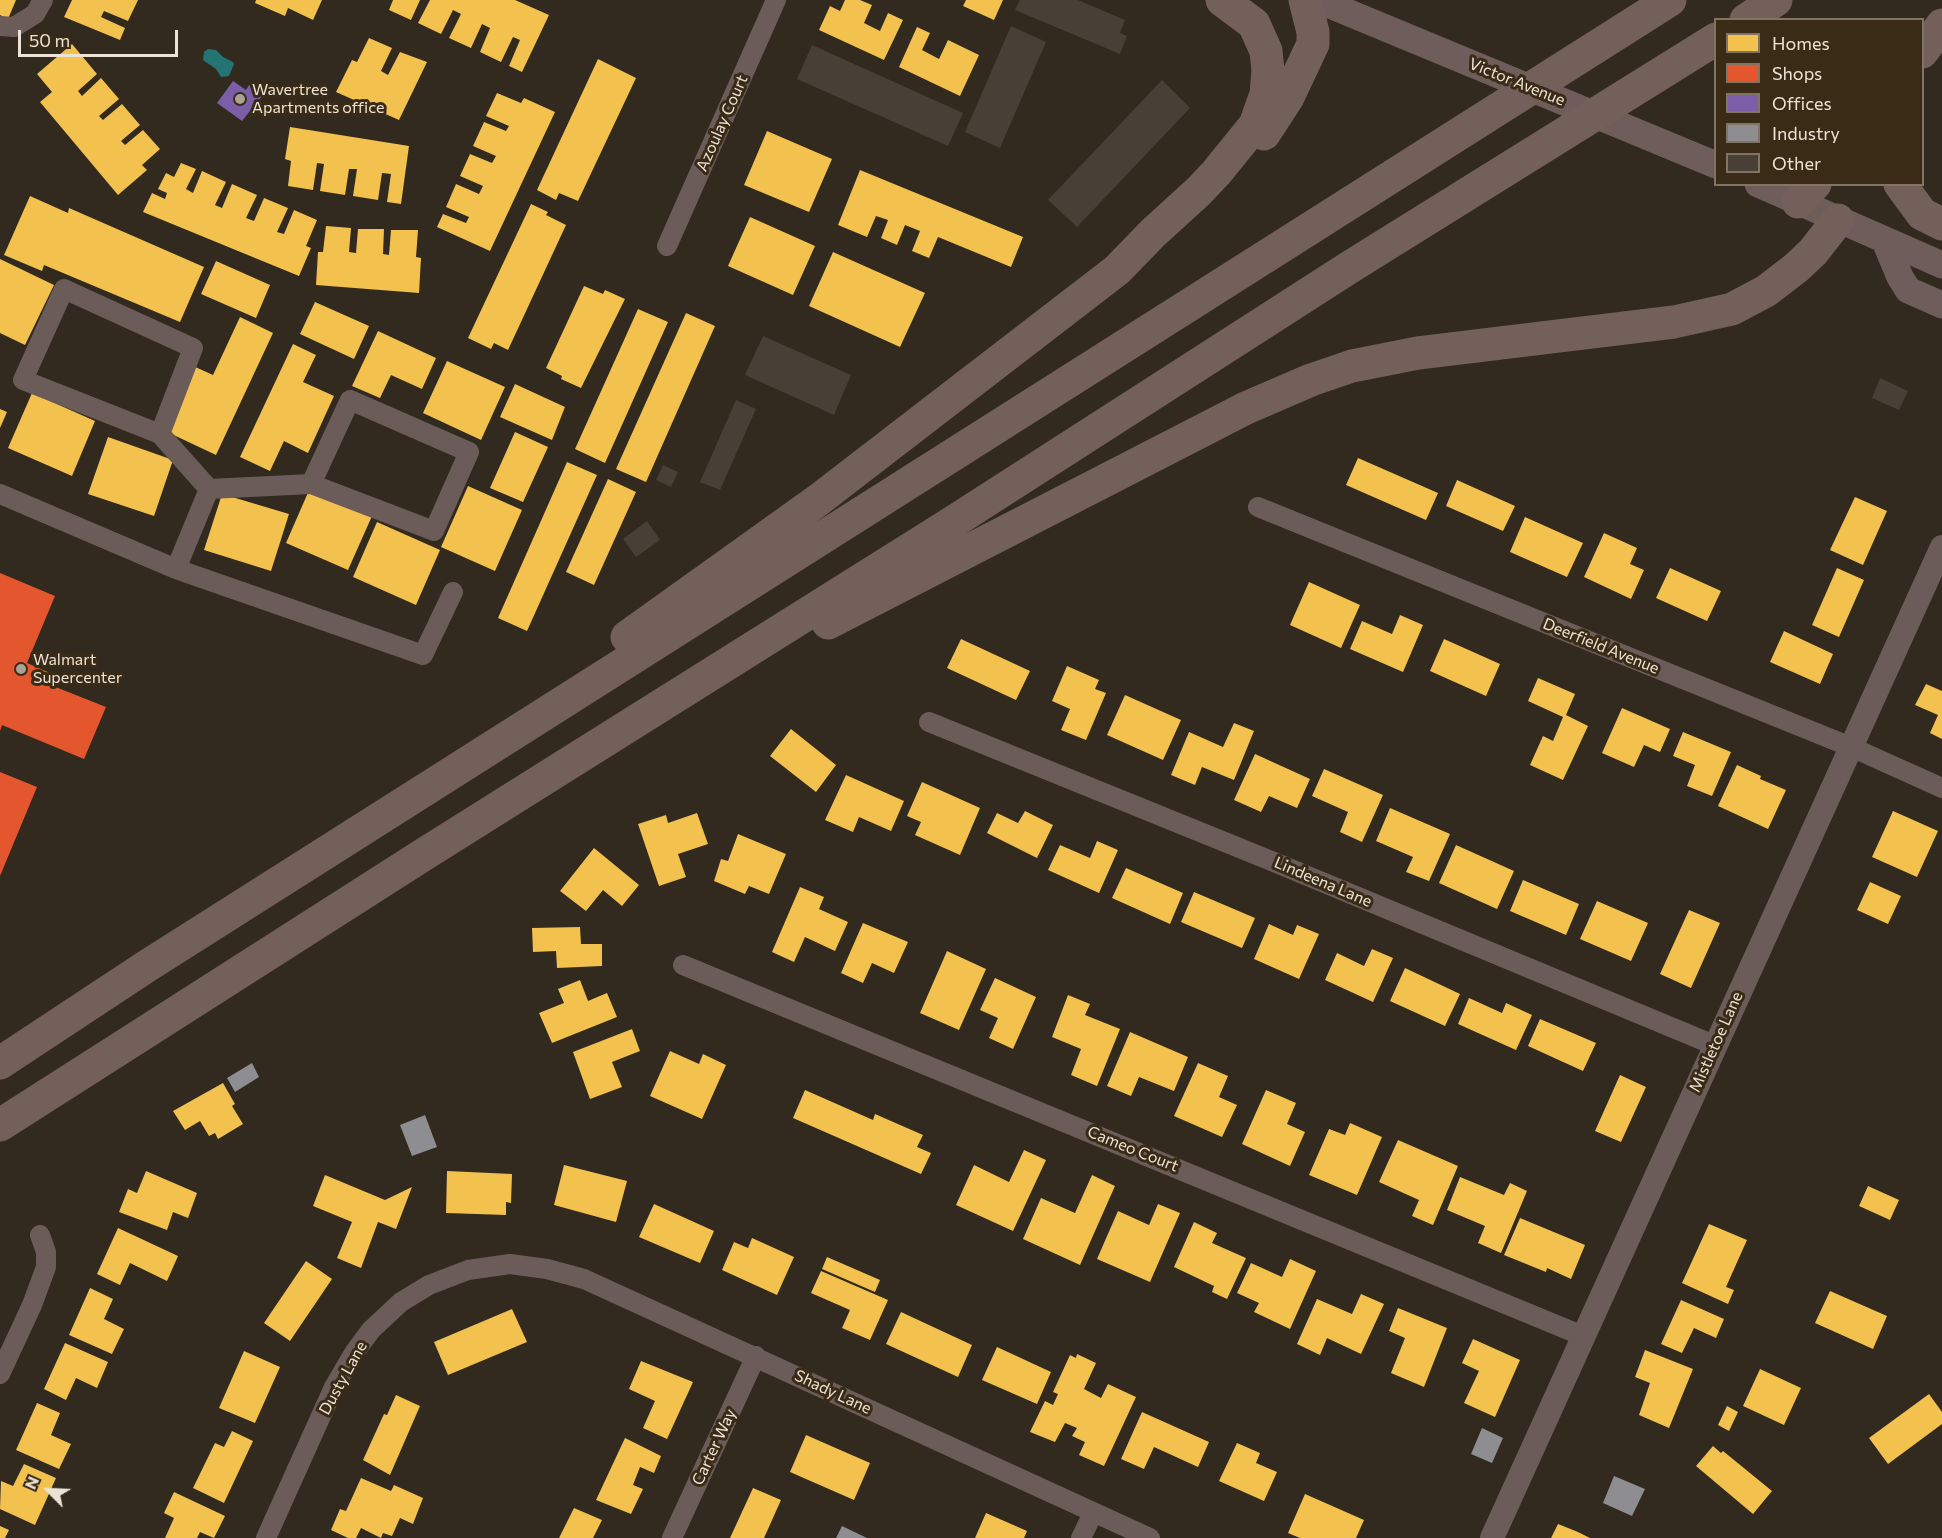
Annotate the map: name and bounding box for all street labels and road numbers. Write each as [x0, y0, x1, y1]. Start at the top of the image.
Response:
street label: Victor Avenue [1466, 54, 1568, 110]
street label: Azoulay Court [692, 72, 752, 174]
street label: Deerfield Avenue [1540, 614, 1662, 678]
street label: Lindeena Lane [1271, 853, 1375, 911]
street label: Mistletoe Lane [1685, 989, 1747, 1095]
street label: Cameo Court [1085, 1122, 1181, 1176]
street label: Dusty Lane [315, 1338, 371, 1418]
street label: Shady Lane [791, 1366, 875, 1418]
street label: Carter Way [688, 1406, 740, 1488]

